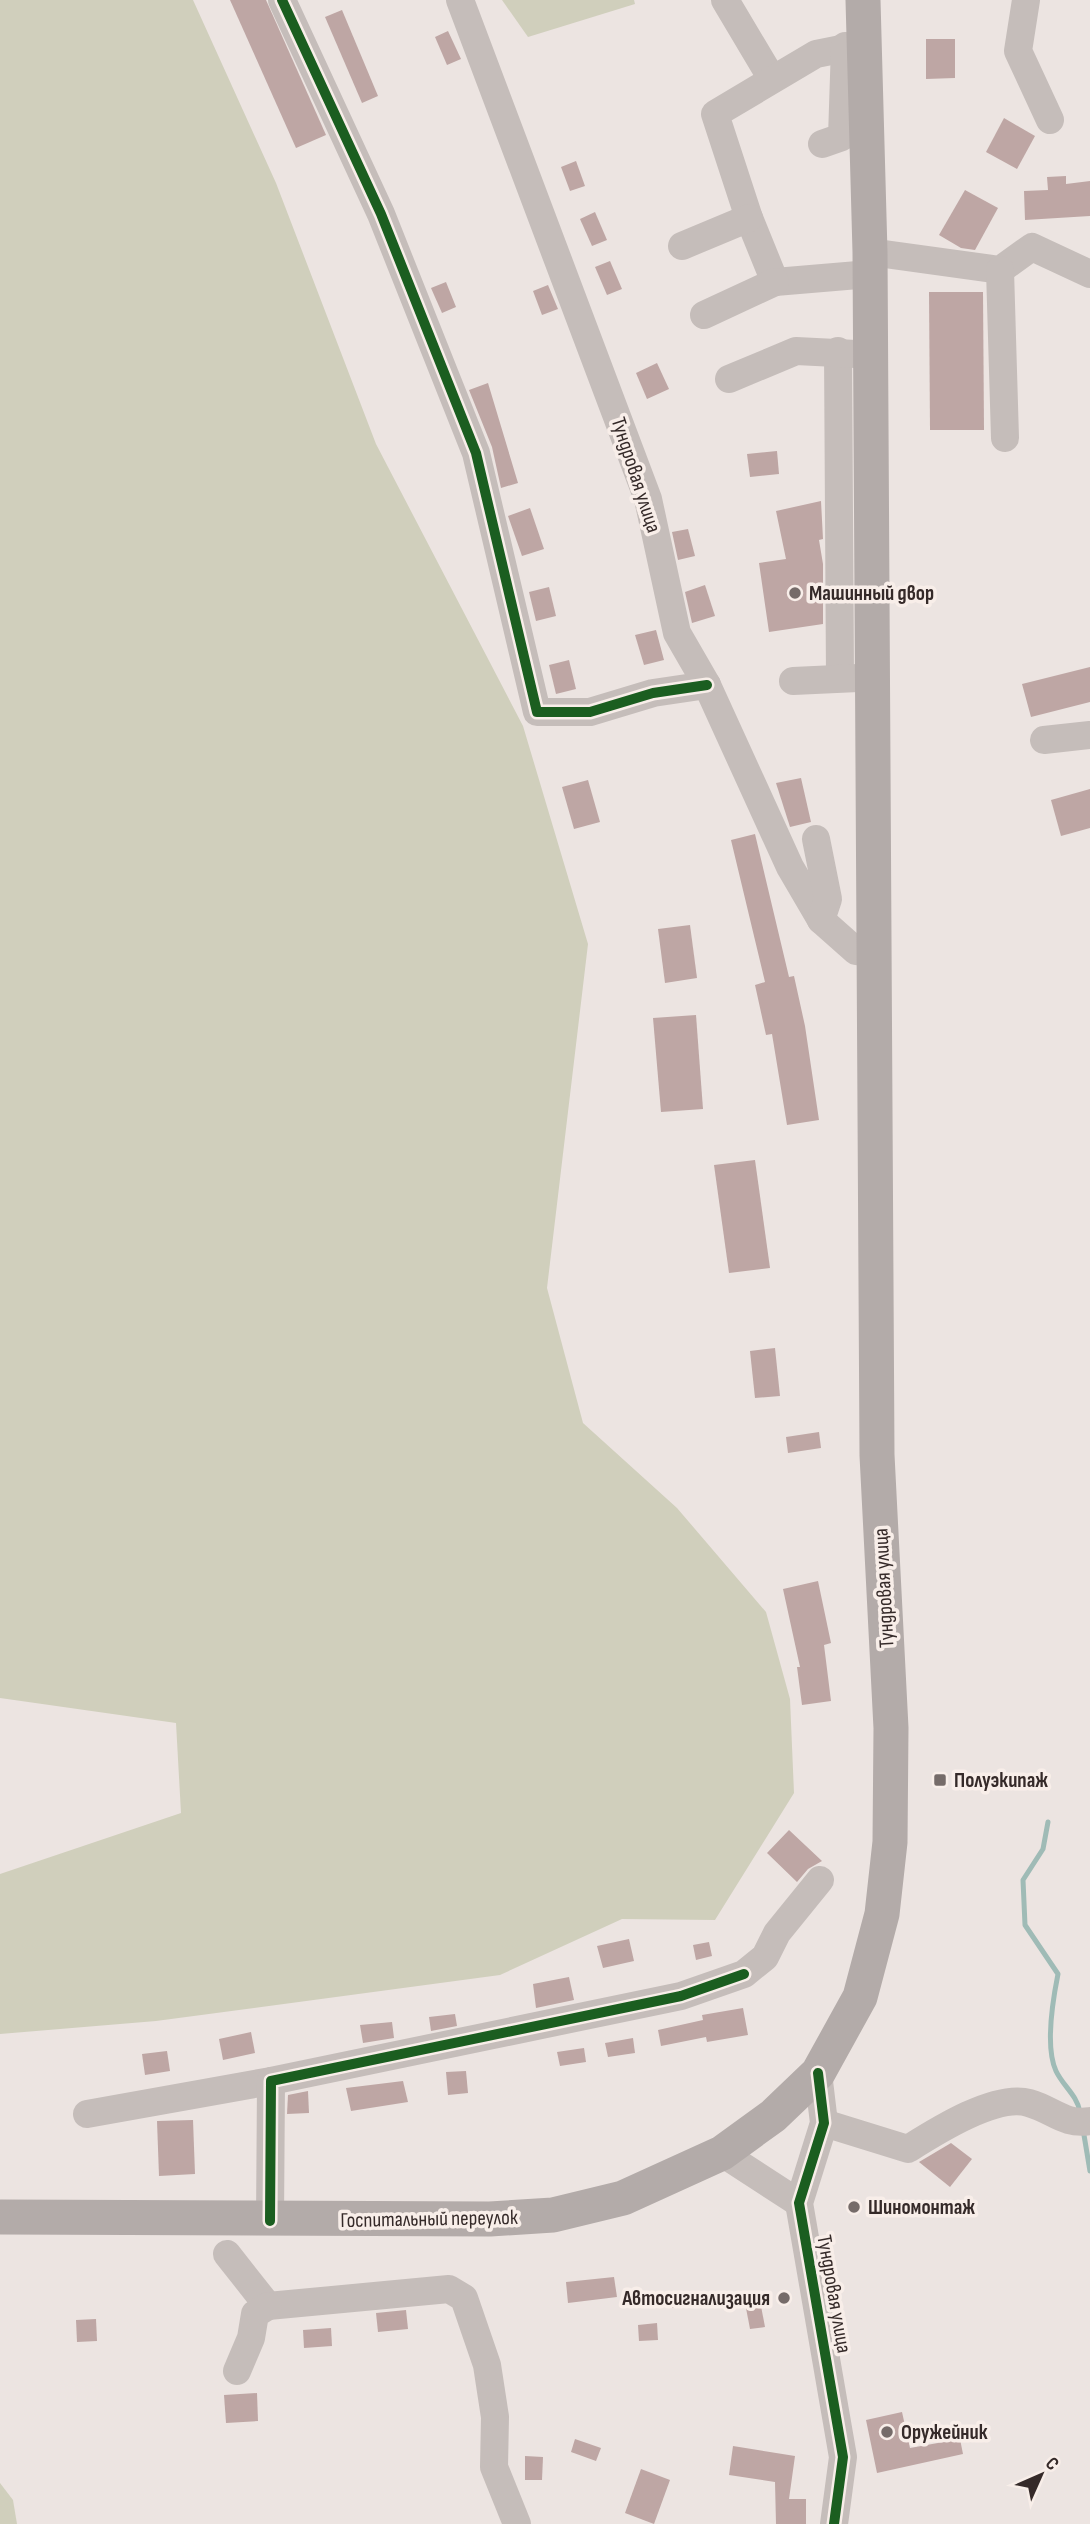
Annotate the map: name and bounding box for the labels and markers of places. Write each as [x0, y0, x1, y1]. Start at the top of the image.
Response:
place label: Машинный двор [809, 581, 934, 606]
marker: Машинный двор [787, 585, 803, 601]
place label: Полуэкипаж [954, 1768, 1048, 1793]
marker: Полуэкипаж [932, 1772, 948, 1788]
place label: Шиномонтаж [868, 2195, 975, 2220]
marker: Шиномонтаж [846, 2199, 862, 2215]
place label: Автосигнализация [621, 2286, 770, 2311]
marker: Автосигнализация [776, 2290, 792, 2306]
place label: Оружейник [901, 2420, 988, 2445]
marker: Оружейник [879, 2424, 895, 2440]

